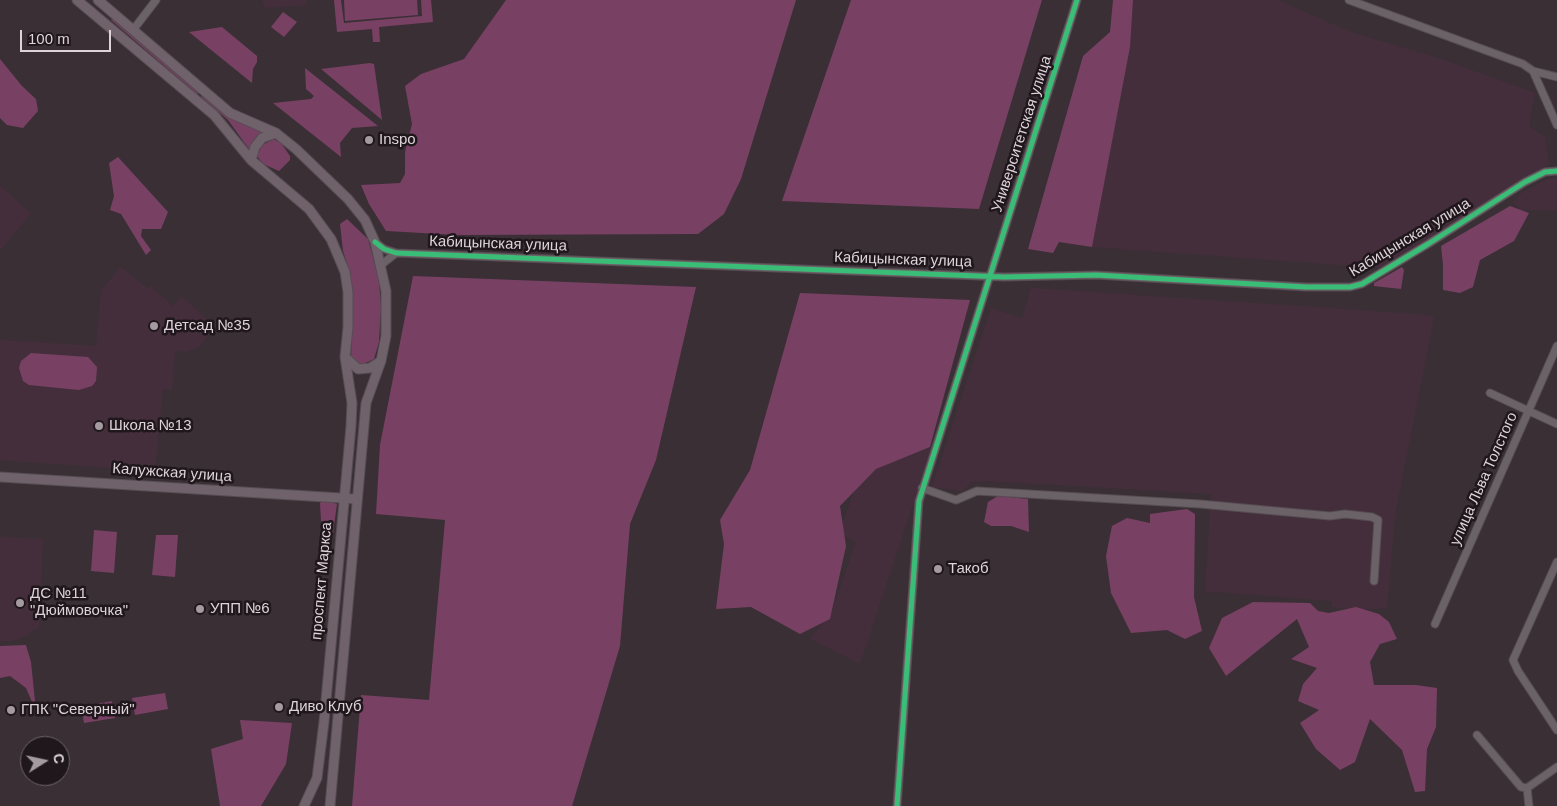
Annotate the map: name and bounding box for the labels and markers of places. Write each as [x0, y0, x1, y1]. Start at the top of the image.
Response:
place label: Inspo [379, 131, 416, 149]
marker: Inspo [363, 134, 375, 146]
place label: Детсад №35 [164, 317, 250, 335]
marker: Детсад №35 [148, 320, 160, 332]
place label: Школа №13 [109, 417, 192, 435]
marker: Школа №13 [93, 420, 105, 432]
place label: Такоб [948, 560, 988, 578]
marker: Такоб [932, 563, 944, 575]
place label: ДС №11 "Дюймовочка" [30, 585, 128, 620]
marker: ДС №11 "Дюймовочка" [14, 597, 26, 609]
place label: УПП №6 [210, 600, 270, 618]
marker: УПП №6 [194, 603, 206, 615]
place label: Диво Клуб [289, 698, 362, 716]
place label: ГПК "Северный" [21, 701, 135, 719]
marker: Диво Клуб [273, 701, 285, 713]
marker: ГПК "Северный" [5, 704, 17, 716]

